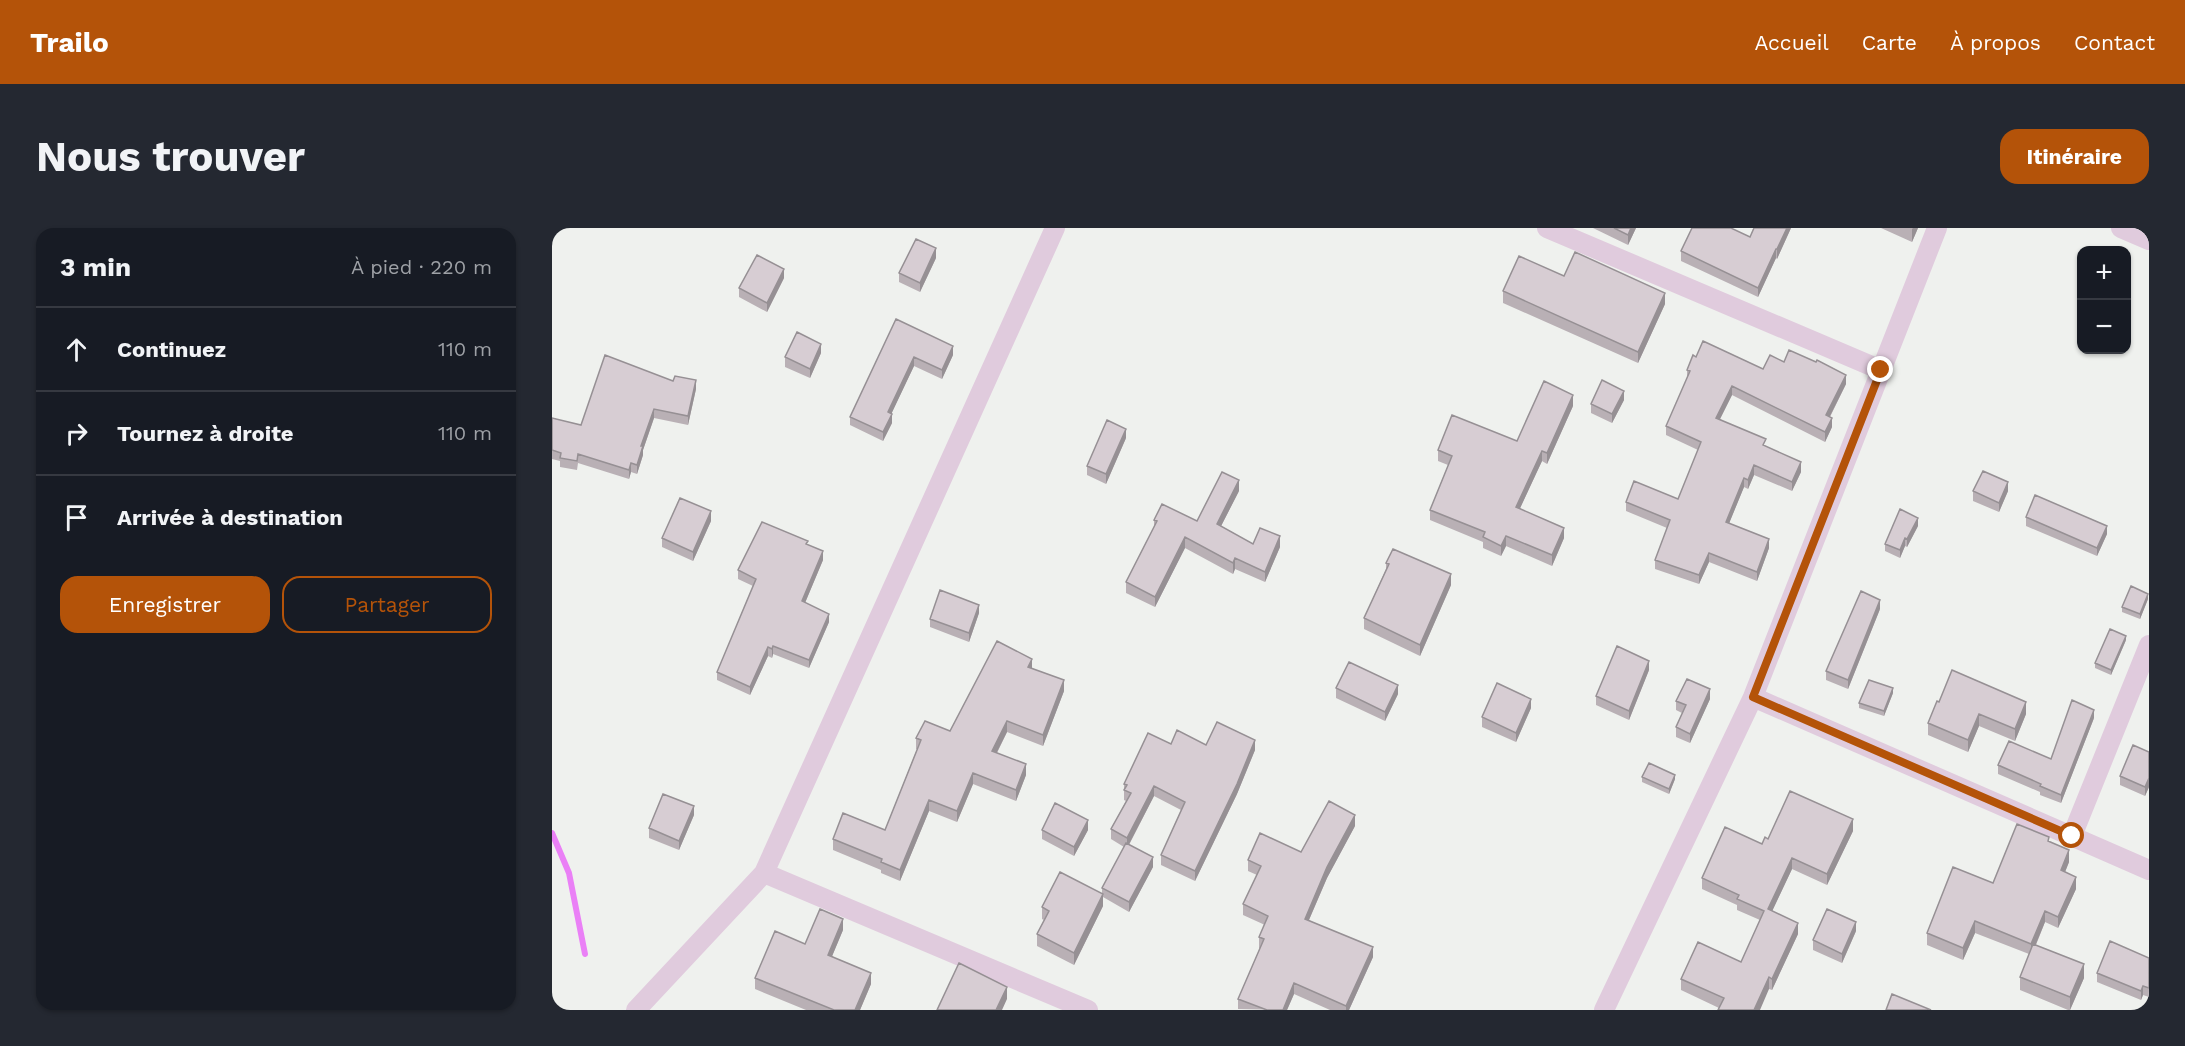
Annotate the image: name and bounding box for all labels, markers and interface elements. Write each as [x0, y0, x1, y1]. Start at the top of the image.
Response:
text: Trailo [30, 26, 109, 59]
text: Accueil [1754, 30, 1829, 55]
text: Carte [1862, 30, 1917, 55]
text: À propos [1950, 30, 2041, 55]
text: Contact [2074, 30, 2155, 55]
button: Itinéraire [2000, 129, 2149, 184]
text: Nous trouver [36, 132, 305, 181]
map controls [2077, 246, 2131, 354]
button: + [2077, 246, 2131, 300]
text: 3 min [60, 252, 131, 282]
text: À pied · 220 m [351, 255, 492, 279]
button: − [2077, 300, 2131, 354]
icon: ahead [60, 333, 93, 366]
text: Continuez [117, 337, 226, 362]
text: 110 m [438, 337, 492, 361]
route end [1867, 356, 1893, 382]
icon: right [60, 417, 93, 450]
text: Tournez à droite [117, 421, 294, 446]
text: 110 m [438, 421, 492, 445]
icon: arrive [60, 501, 93, 534]
text: Arrivée à destination [117, 505, 343, 530]
button: Enregistrer [60, 576, 270, 633]
button: Partager [282, 576, 492, 633]
route start [2058, 822, 2084, 848]

